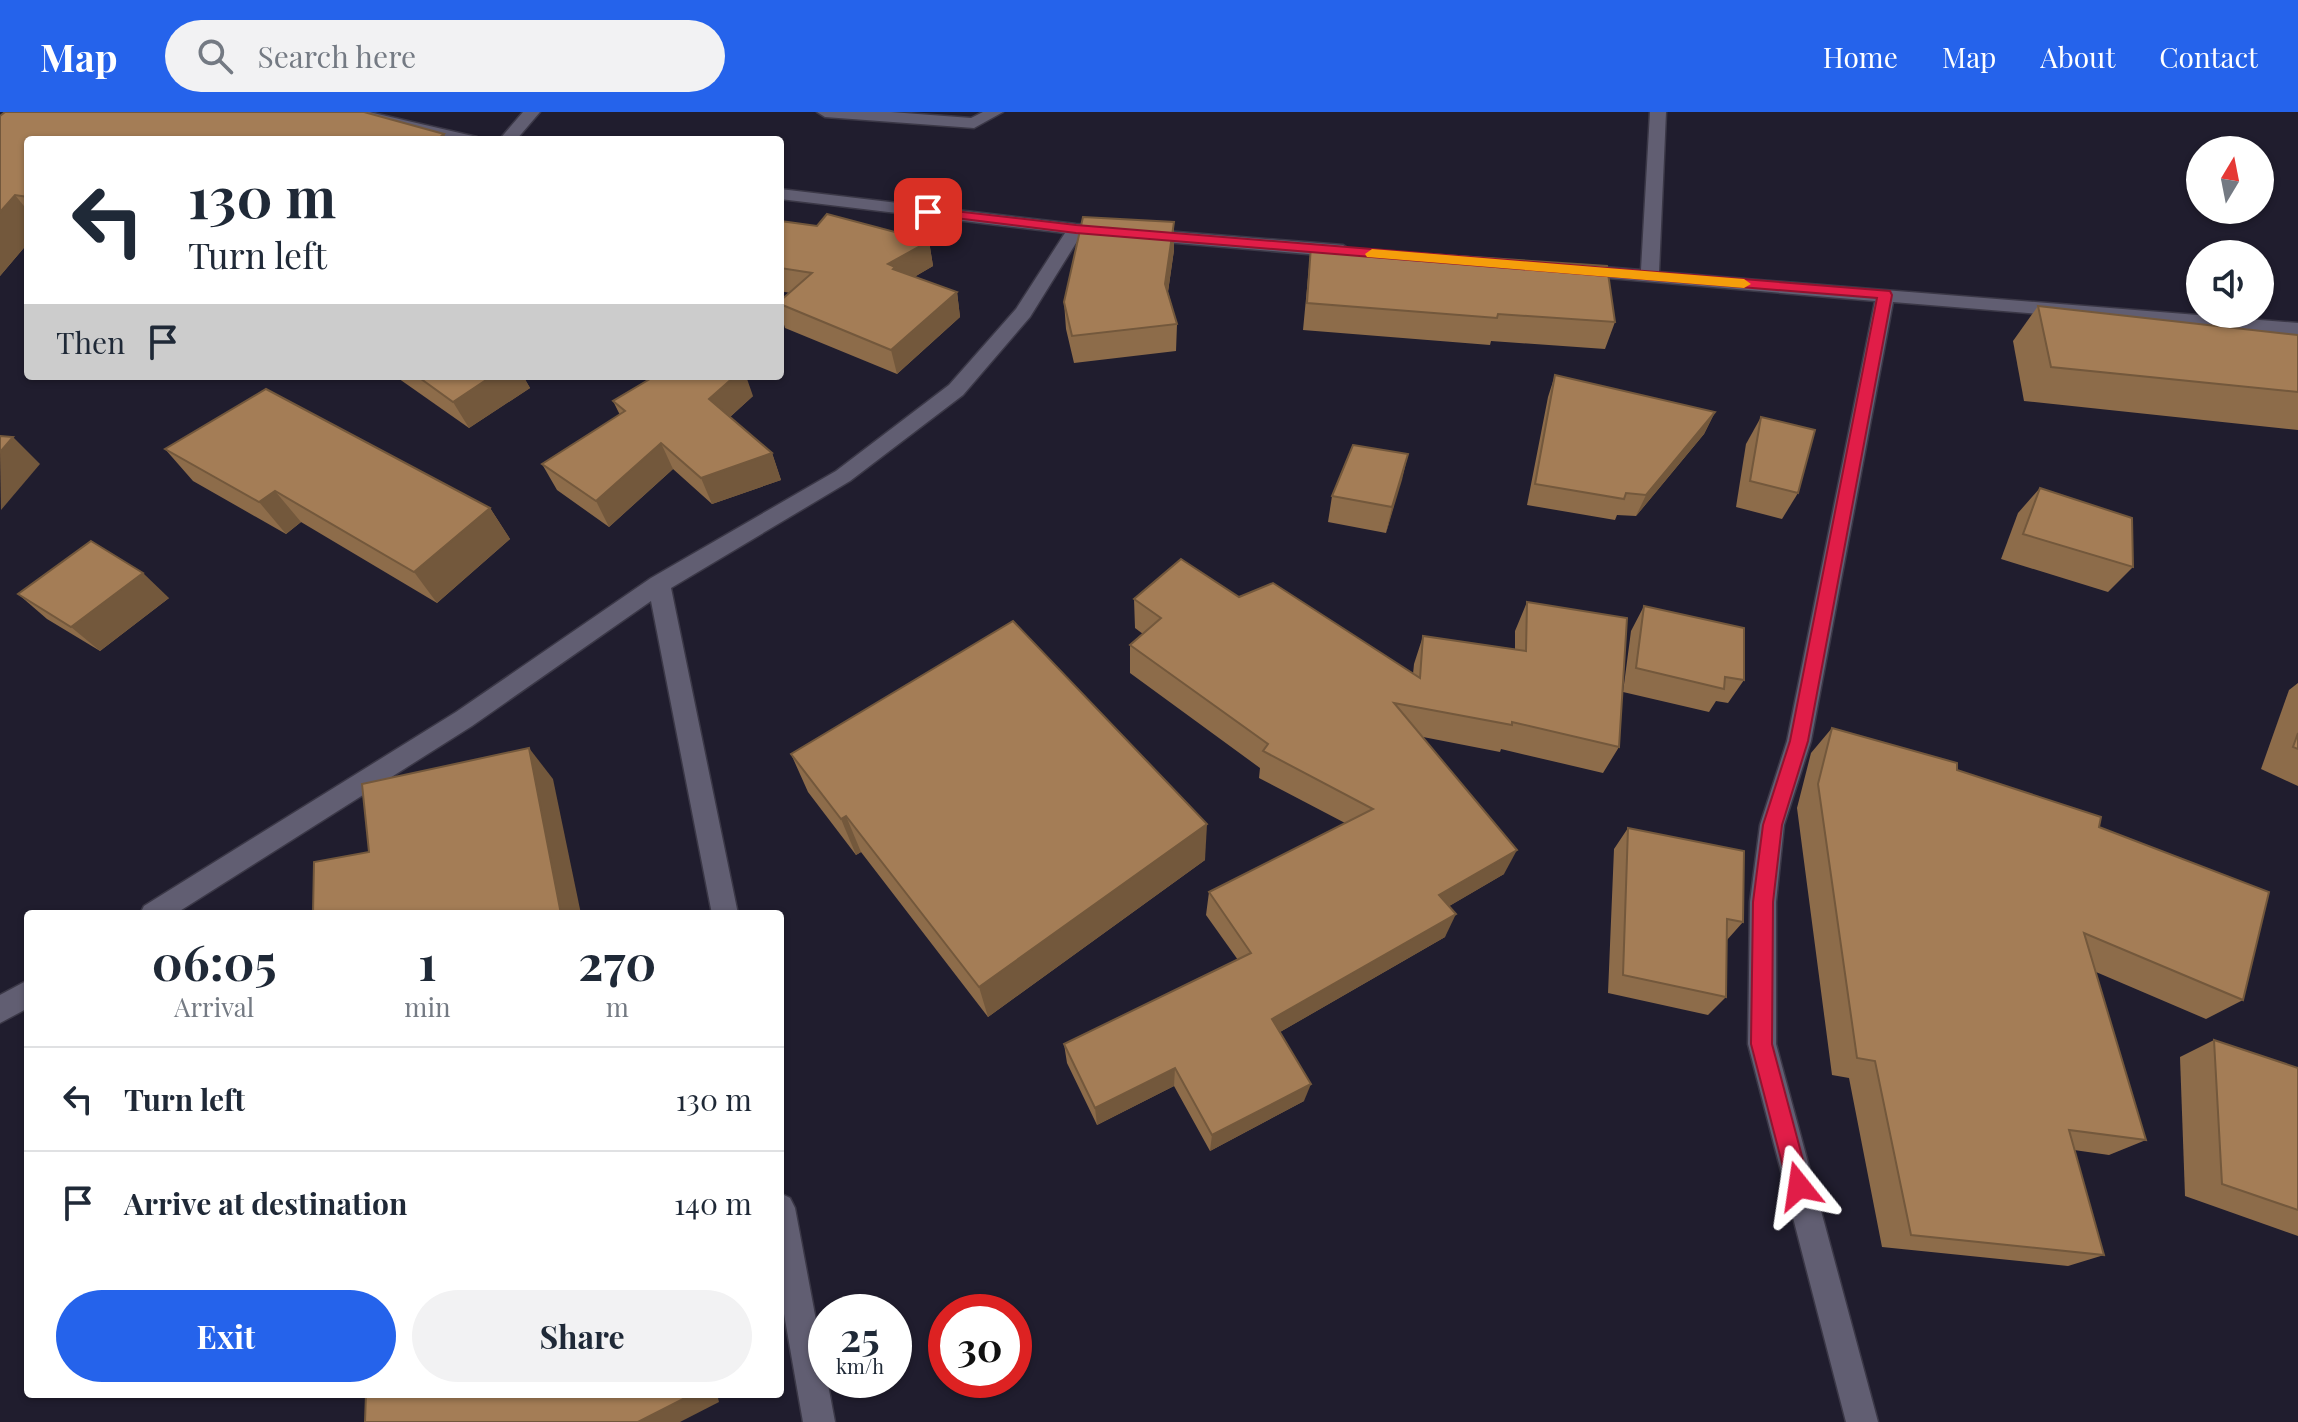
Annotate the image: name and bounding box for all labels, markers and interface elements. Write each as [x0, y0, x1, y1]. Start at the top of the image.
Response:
search box [165, 20, 725, 92]
text: Map [40, 31, 117, 82]
icon: search [193, 34, 237, 78]
text: Search here [257, 36, 416, 76]
text: Home [1823, 38, 1898, 75]
text: Map [1942, 38, 1996, 75]
text: About [2040, 38, 2115, 75]
text: Contact [2159, 38, 2258, 75]
north arrow [2186, 136, 2274, 224]
map controls [2186, 136, 2274, 328]
text: 130 m [188, 158, 336, 233]
icon: left [56, 168, 160, 272]
pin [894, 178, 962, 246]
icon: arrive [906, 190, 950, 234]
text: Turn left [188, 230, 327, 278]
button: sound [2186, 240, 2274, 328]
icon: arrive [141, 320, 185, 364]
text: Then [56, 322, 125, 362]
text: 06:05 [152, 929, 277, 993]
text: 1 [418, 929, 437, 993]
text: 270 [578, 929, 656, 993]
text: Arrival [174, 989, 254, 1024]
text: min [404, 989, 451, 1024]
text: m [606, 989, 629, 1024]
icon: left [56, 1077, 100, 1121]
text: Turn left [124, 1079, 245, 1119]
text: 130 m [676, 1079, 752, 1119]
position arrow [1757, 1144, 1841, 1228]
icon: arrive [56, 1181, 100, 1225]
text: Arrive at destination [124, 1183, 407, 1223]
text: 140 m [674, 1183, 752, 1223]
button: Exit [56, 1290, 396, 1382]
button: Share [412, 1290, 752, 1382]
speed limit sign: 30 [928, 1294, 1032, 1398]
text: 25 [840, 1309, 880, 1362]
text: km/h [836, 1352, 884, 1379]

